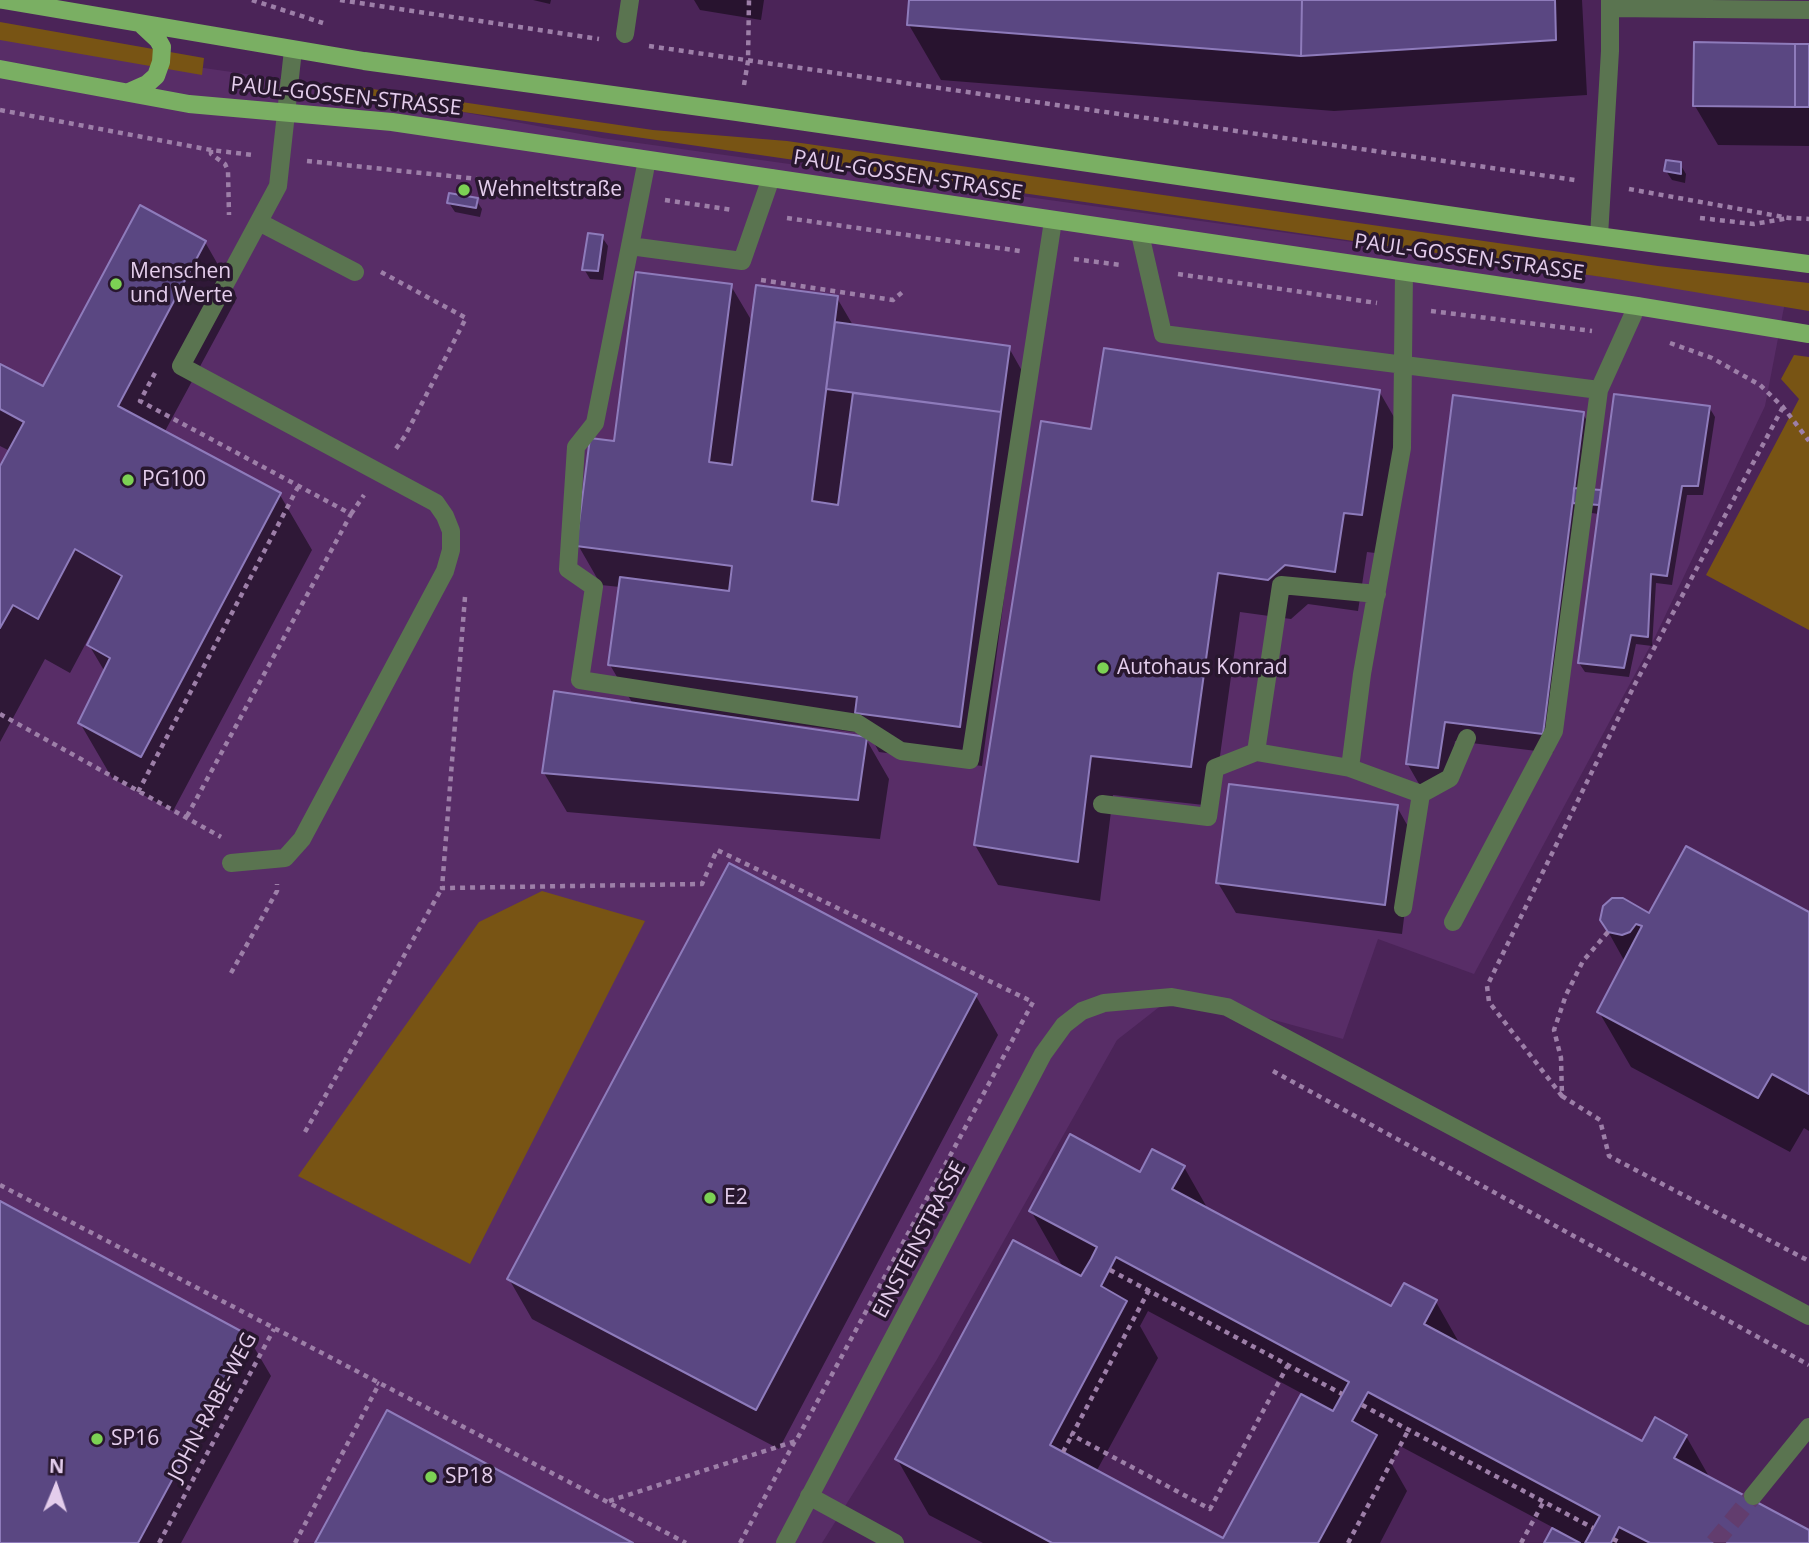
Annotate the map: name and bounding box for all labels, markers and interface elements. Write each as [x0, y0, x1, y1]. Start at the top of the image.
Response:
street label: PAUL-GOSSEN-STRASSE [229, 72, 463, 122]
street label: PAUL-GOSSEN-STRASSE [792, 145, 1024, 207]
place label: Wehneltstraße [478, 177, 622, 203]
marker: Wehneltstraße [456, 182, 472, 198]
street label: PAUL-GOSSEN-STRASSE [1352, 229, 1586, 287]
place label: Menschen und Werte [130, 259, 233, 309]
marker: Menschen und Werte [108, 276, 124, 292]
place label: PG100 [142, 467, 206, 493]
marker: PG100 [120, 472, 136, 488]
place label: Autohaus Konrad [1117, 655, 1288, 681]
marker: Autohaus Konrad [1095, 660, 1111, 676]
street label: EINSTEINSTRASSE [868, 1157, 972, 1323]
place label: E2 [724, 1185, 748, 1211]
marker: E2 [702, 1190, 718, 1206]
street label: JOHN-RABE-WEG [163, 1328, 263, 1486]
place label: SP16 [111, 1426, 159, 1452]
marker: SP16 [89, 1431, 105, 1447]
north arrow [21, 1452, 91, 1522]
text: N [49, 1453, 65, 1479]
place label: SP18 [445, 1464, 493, 1490]
marker: SP18 [423, 1469, 439, 1485]

